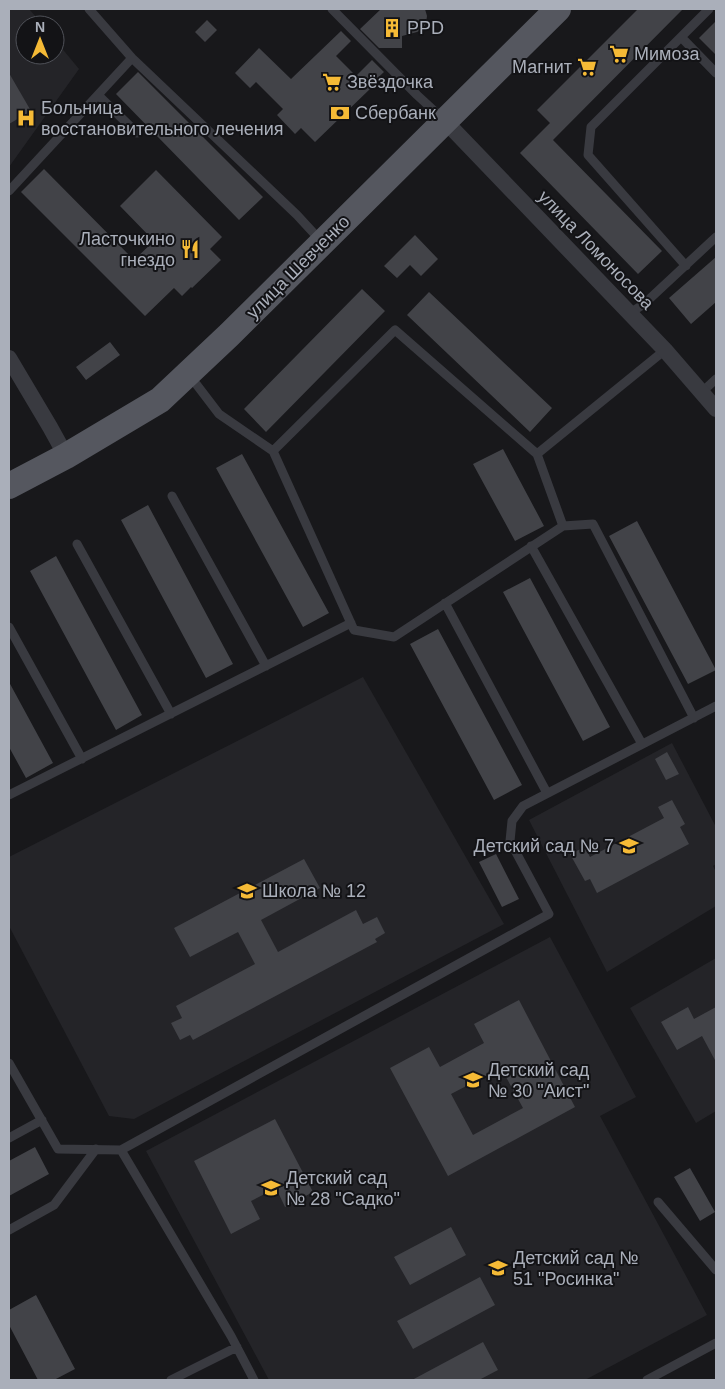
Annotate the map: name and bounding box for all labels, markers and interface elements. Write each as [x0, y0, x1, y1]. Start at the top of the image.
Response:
north arrow [15, 15, 65, 65]
building icon: PPD [381, 17, 403, 39]
place label: PPD [407, 18, 444, 38]
text: N [35, 19, 45, 35]
supermarket icon: Мимоза [608, 43, 630, 65]
place label: Мимоза [634, 44, 700, 64]
supermarket icon: Магнит [576, 56, 598, 78]
place label: Магнит [512, 57, 572, 77]
supermarket icon: Звёздочка [321, 71, 343, 93]
place label: Звёздочка [347, 72, 434, 92]
place label: Больница восстановительного лечения [41, 98, 284, 139]
bank icon: Сбербанк [329, 102, 351, 124]
place label: Сбербанк [355, 103, 436, 123]
hospital icon: Больница восстановительного лечения [15, 107, 37, 129]
street label: улица Ломоносова [534, 187, 658, 314]
street label: улица Шевченко [242, 211, 354, 323]
place label: Ласточкино гнездо [79, 229, 175, 270]
restaurant icon: Ласточкино гнездо [179, 238, 201, 260]
school or university icon: Детский сад № 7 [618, 835, 640, 857]
place label: Детский сад № 7 [474, 836, 614, 856]
school or university icon: Школа № 12 [236, 880, 258, 902]
place label: Школа № 12 [262, 881, 366, 901]
place label: Детский сад № 30 "Аист" [488, 1060, 590, 1101]
school or university icon: Детский сад № 30 "Аист" [462, 1069, 484, 1091]
place label: Детский сад № 28 "Садко" [286, 1168, 400, 1209]
school or university icon: Детский сад № 28 "Садко" [260, 1177, 282, 1199]
place label: Детский сад № 51 "Росинка" [513, 1248, 638, 1289]
school or university icon: Детский сад № 51 "Росинка" [487, 1257, 509, 1279]

